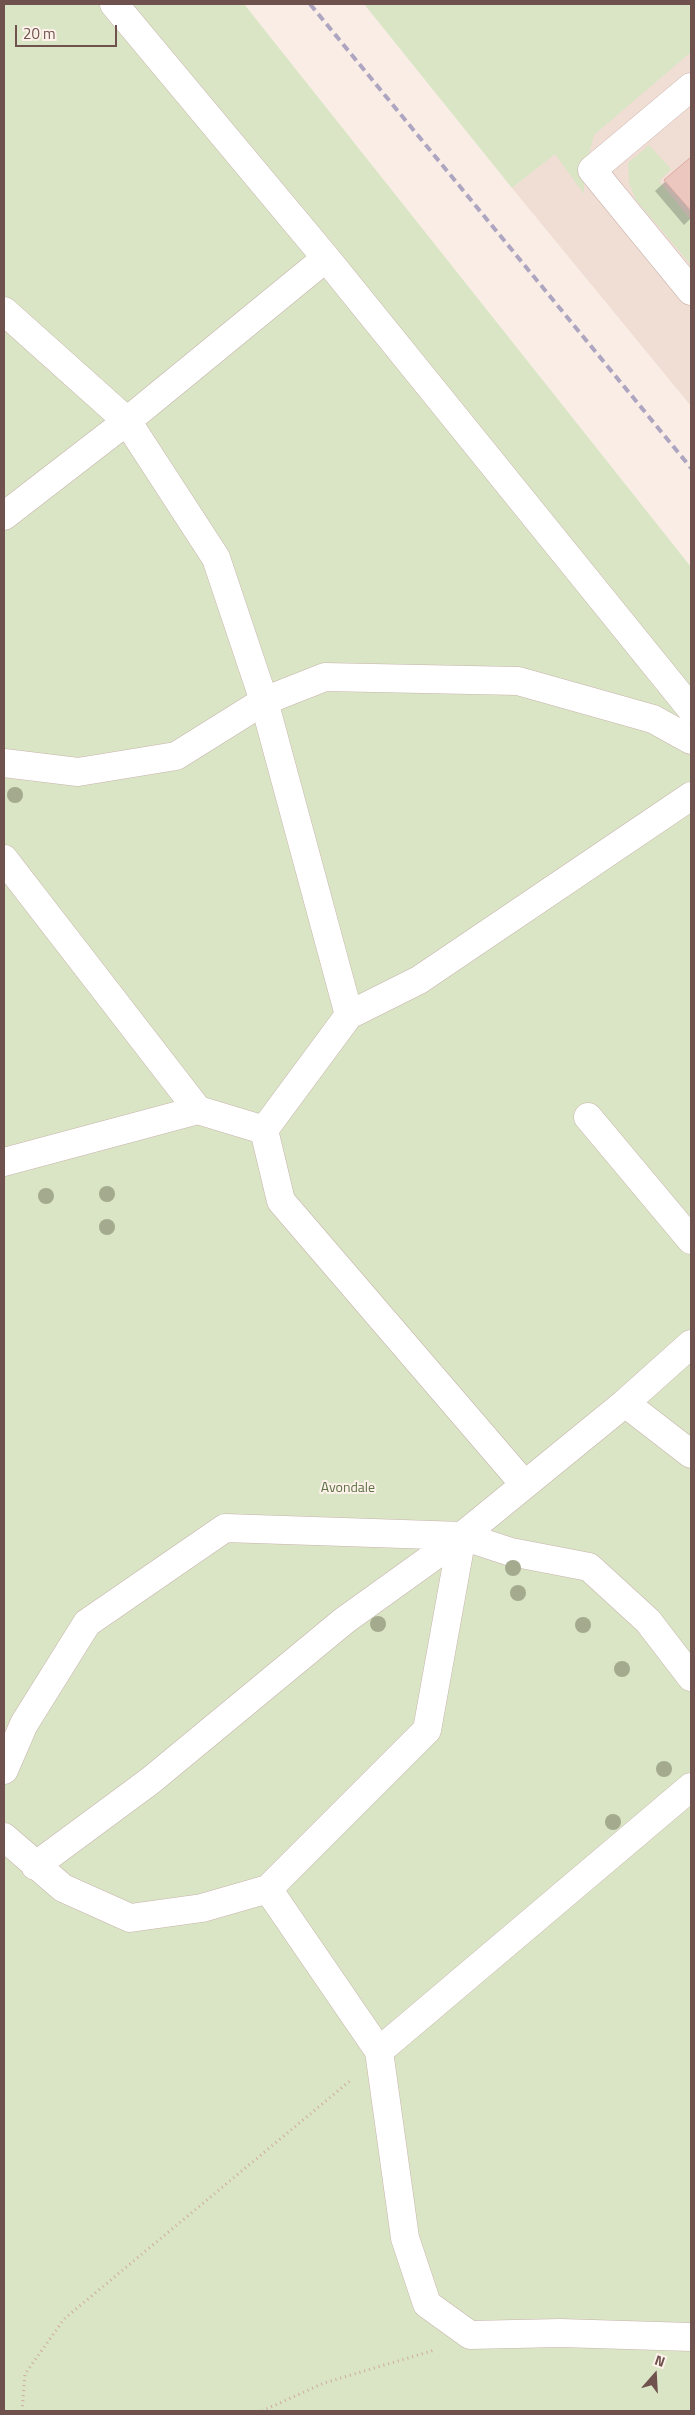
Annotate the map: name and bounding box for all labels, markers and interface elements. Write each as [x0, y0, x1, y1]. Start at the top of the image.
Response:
scale bar [18, 15, 120, 47]
text: 20 m [23, 22, 56, 45]
park label: Avondale [321, 1481, 375, 1497]
text: N [652, 2349, 668, 2372]
north arrow [630, 2350, 680, 2400]

